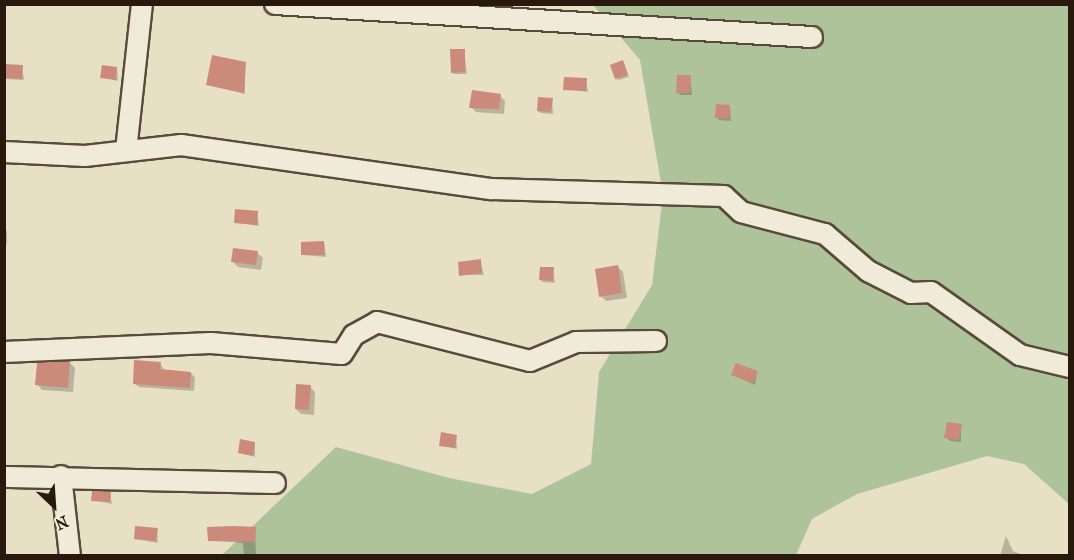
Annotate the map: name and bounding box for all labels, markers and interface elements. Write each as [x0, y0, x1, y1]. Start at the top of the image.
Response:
north arrow [24, 476, 84, 536]
text: N [52, 512, 71, 534]

